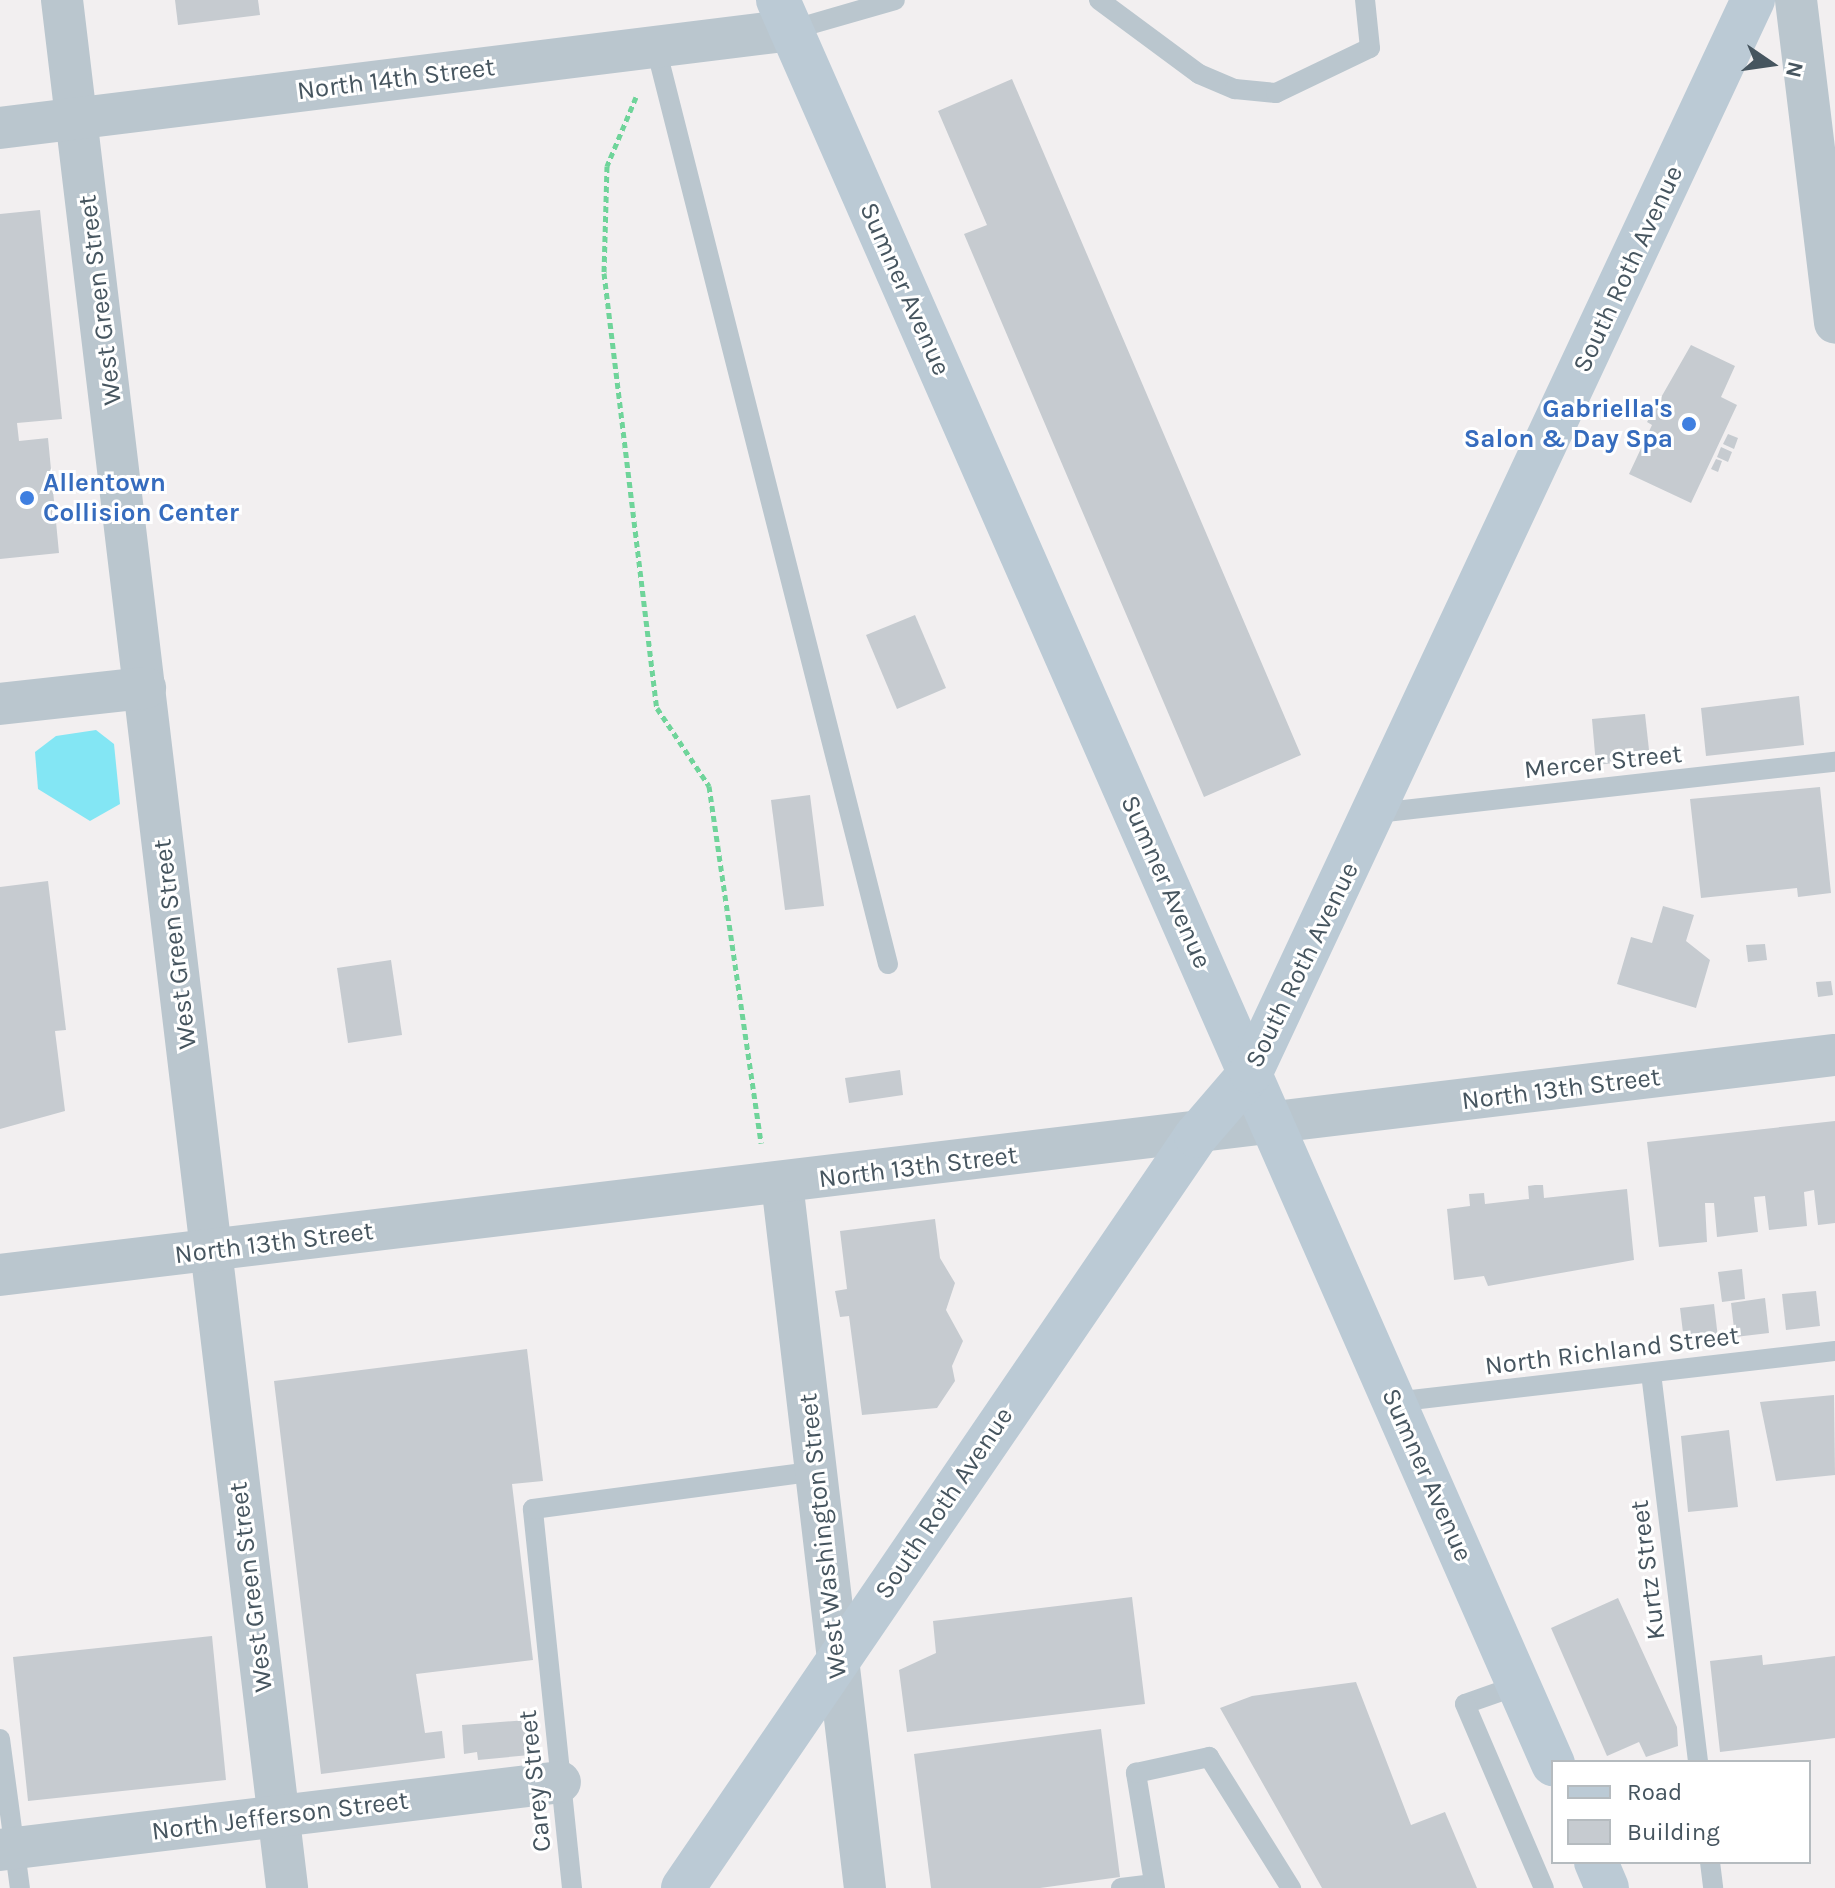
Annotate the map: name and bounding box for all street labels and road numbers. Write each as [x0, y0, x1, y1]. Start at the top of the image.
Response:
street label: North 14th Street [295, 51, 497, 107]
street label: South Roth Avenue [1566, 161, 1690, 377]
street label: West Green Street [72, 193, 128, 407]
street label: Sumner Avenue [853, 198, 957, 380]
street label: Mercer Street [1523, 738, 1683, 786]
street label: Sumner Avenue [1114, 791, 1218, 973]
street label: West Green Street [147, 837, 203, 1051]
street label: South Roth Avenue [1239, 857, 1365, 1073]
street label: North 13th Street [1460, 1061, 1662, 1117]
street label: North 13th Street [817, 1139, 1019, 1195]
street label: North 13th Street [173, 1215, 375, 1271]
street label: North Richland Street [1483, 1320, 1741, 1382]
street label: Sumner Avenue [1375, 1384, 1479, 1566]
street label: West Washington Street [792, 1392, 854, 1680]
street label: South Roth Avenue [868, 1401, 1020, 1605]
street label: West Green Street [223, 1480, 279, 1694]
street label: Kurtz Street [1624, 1498, 1672, 1642]
street label: Carey Street [512, 1708, 558, 1854]
street label: North Jefferson Street [150, 1785, 410, 1847]

